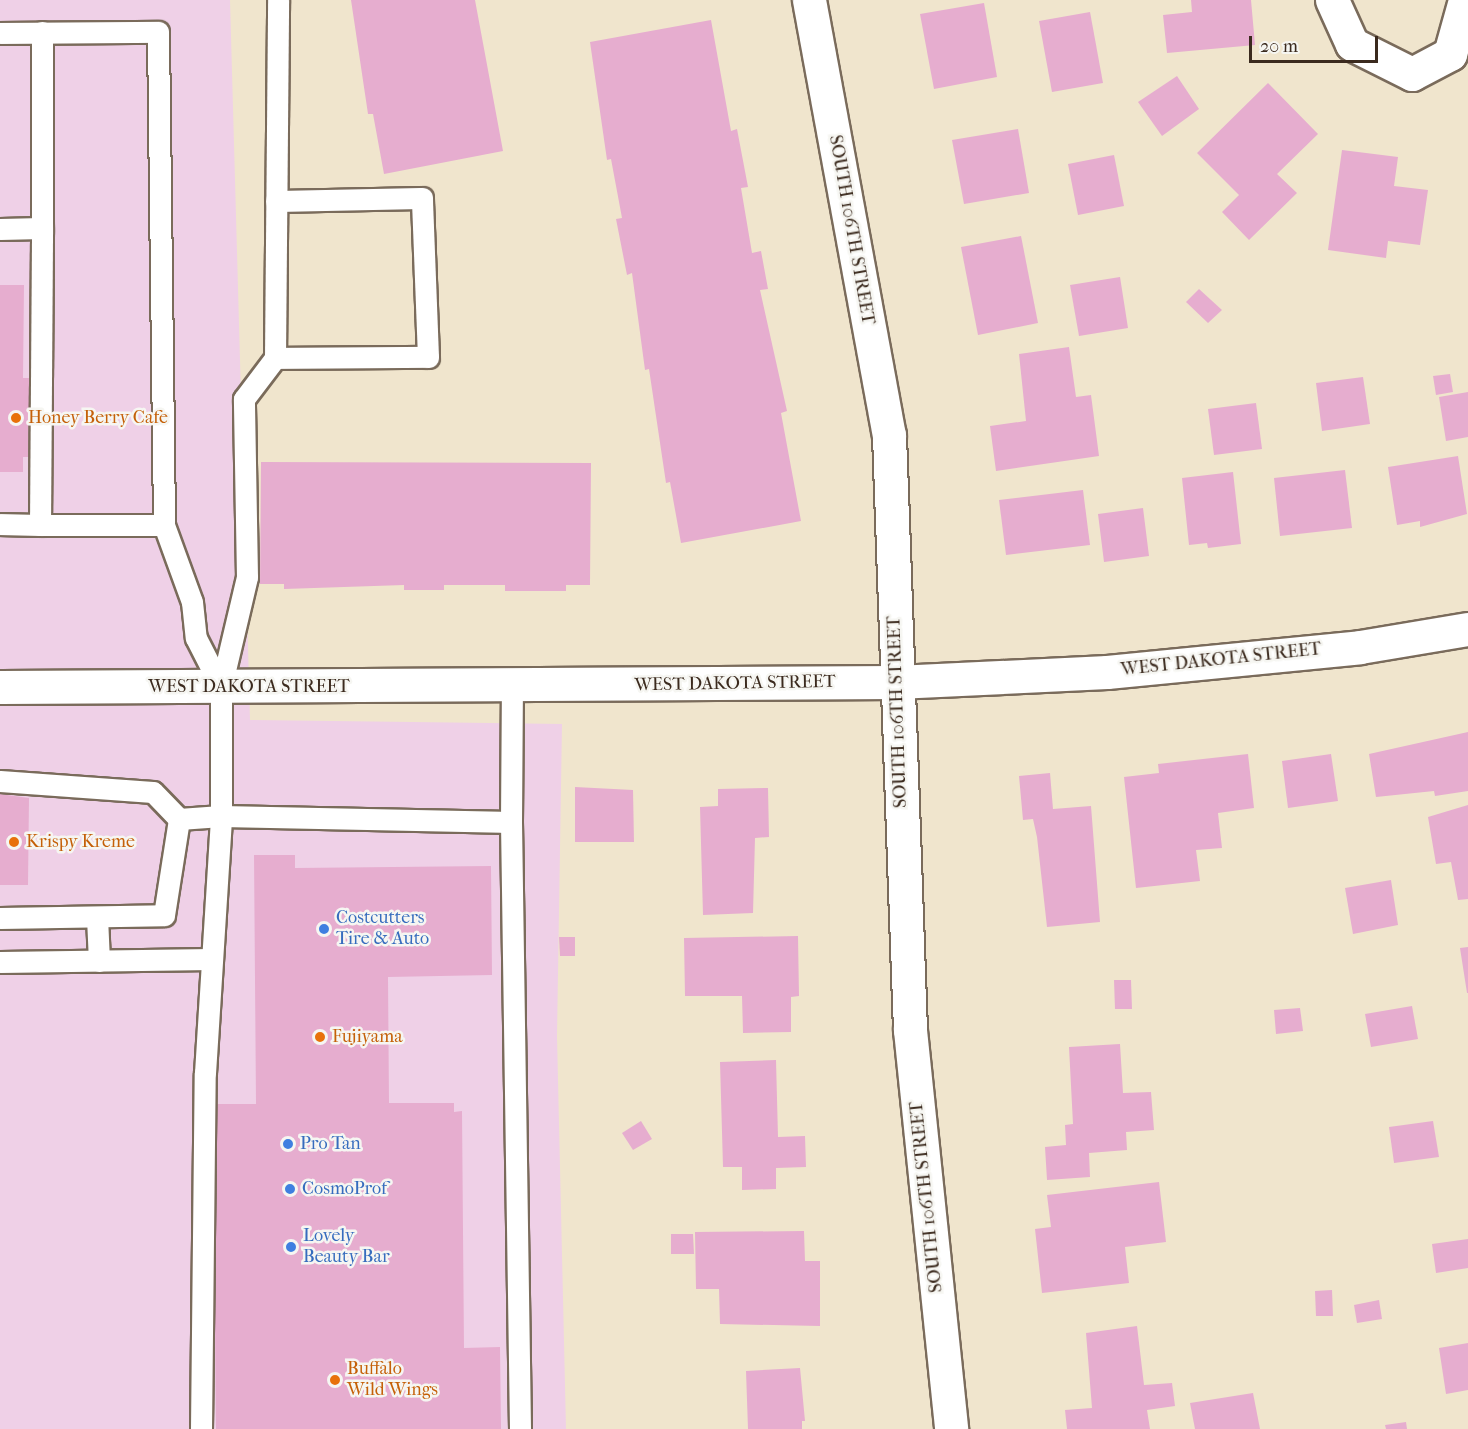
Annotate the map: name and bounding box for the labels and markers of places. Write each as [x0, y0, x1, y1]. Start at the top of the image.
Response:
place label: Honey Berry Cafe [28, 407, 168, 429]
marker: Honey Berry Cafe [9, 411, 23, 425]
place label: Krispy Kreme [26, 831, 135, 853]
marker: Krispy Kreme [7, 835, 21, 849]
place label: Costcutters Tire & Auto [336, 908, 429, 950]
marker: Costcutters Tire & Auto [317, 922, 331, 936]
place label: Fujiyama [332, 1026, 402, 1048]
marker: Fujiyama [313, 1030, 327, 1044]
place label: Pro Tan [300, 1133, 361, 1155]
marker: Pro Tan [281, 1137, 295, 1151]
place label: CosmoProf [302, 1178, 387, 1200]
marker: CosmoProf [283, 1182, 297, 1196]
place label: Lovely Beauty Bar [303, 1226, 390, 1268]
marker: Lovely Beauty Bar [284, 1240, 298, 1254]
place label: Buffalo Wild Wings [347, 1359, 438, 1402]
marker: Buffalo Wild Wings [328, 1373, 342, 1387]

